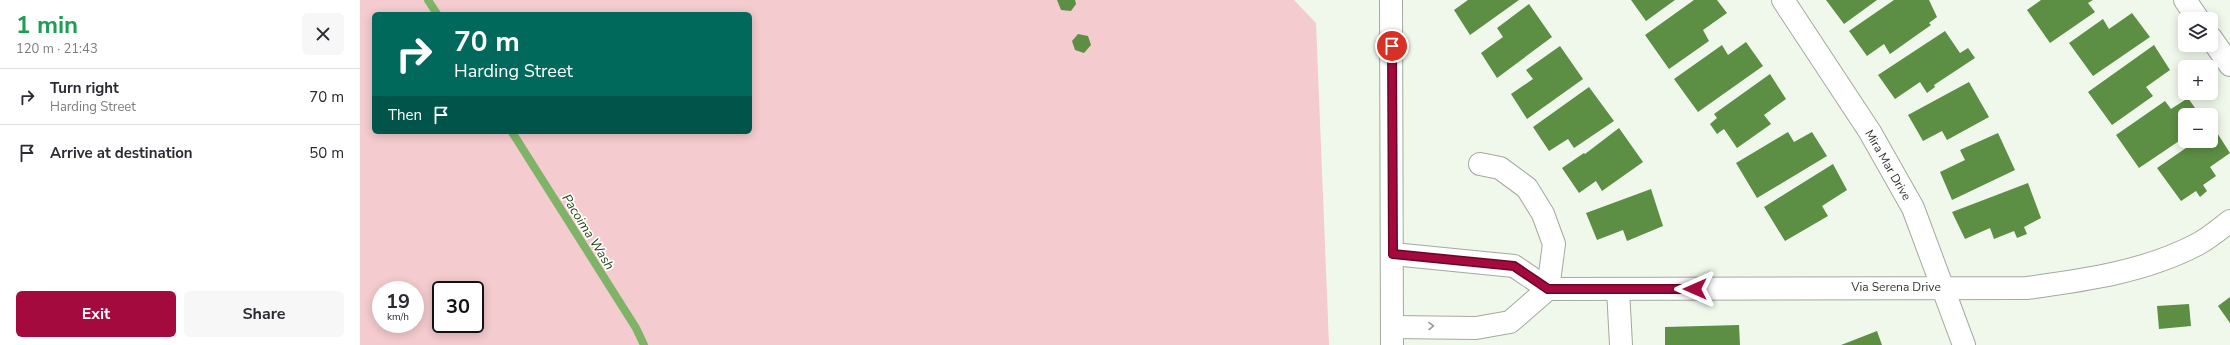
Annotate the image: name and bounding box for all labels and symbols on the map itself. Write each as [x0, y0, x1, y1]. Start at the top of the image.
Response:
pin [1375, 29, 1409, 63]
street label: Mira Mar Drive [1861, 127, 1915, 203]
water label: Pacoima Wash [557, 191, 619, 273]
position arrow [1674, 268, 1716, 310]
street label: Via Serena Drive [1850, 279, 1941, 295]
speed limit sign: 30 [432, 281, 484, 333]
one-way arrow [1428, 322, 1434, 330]

